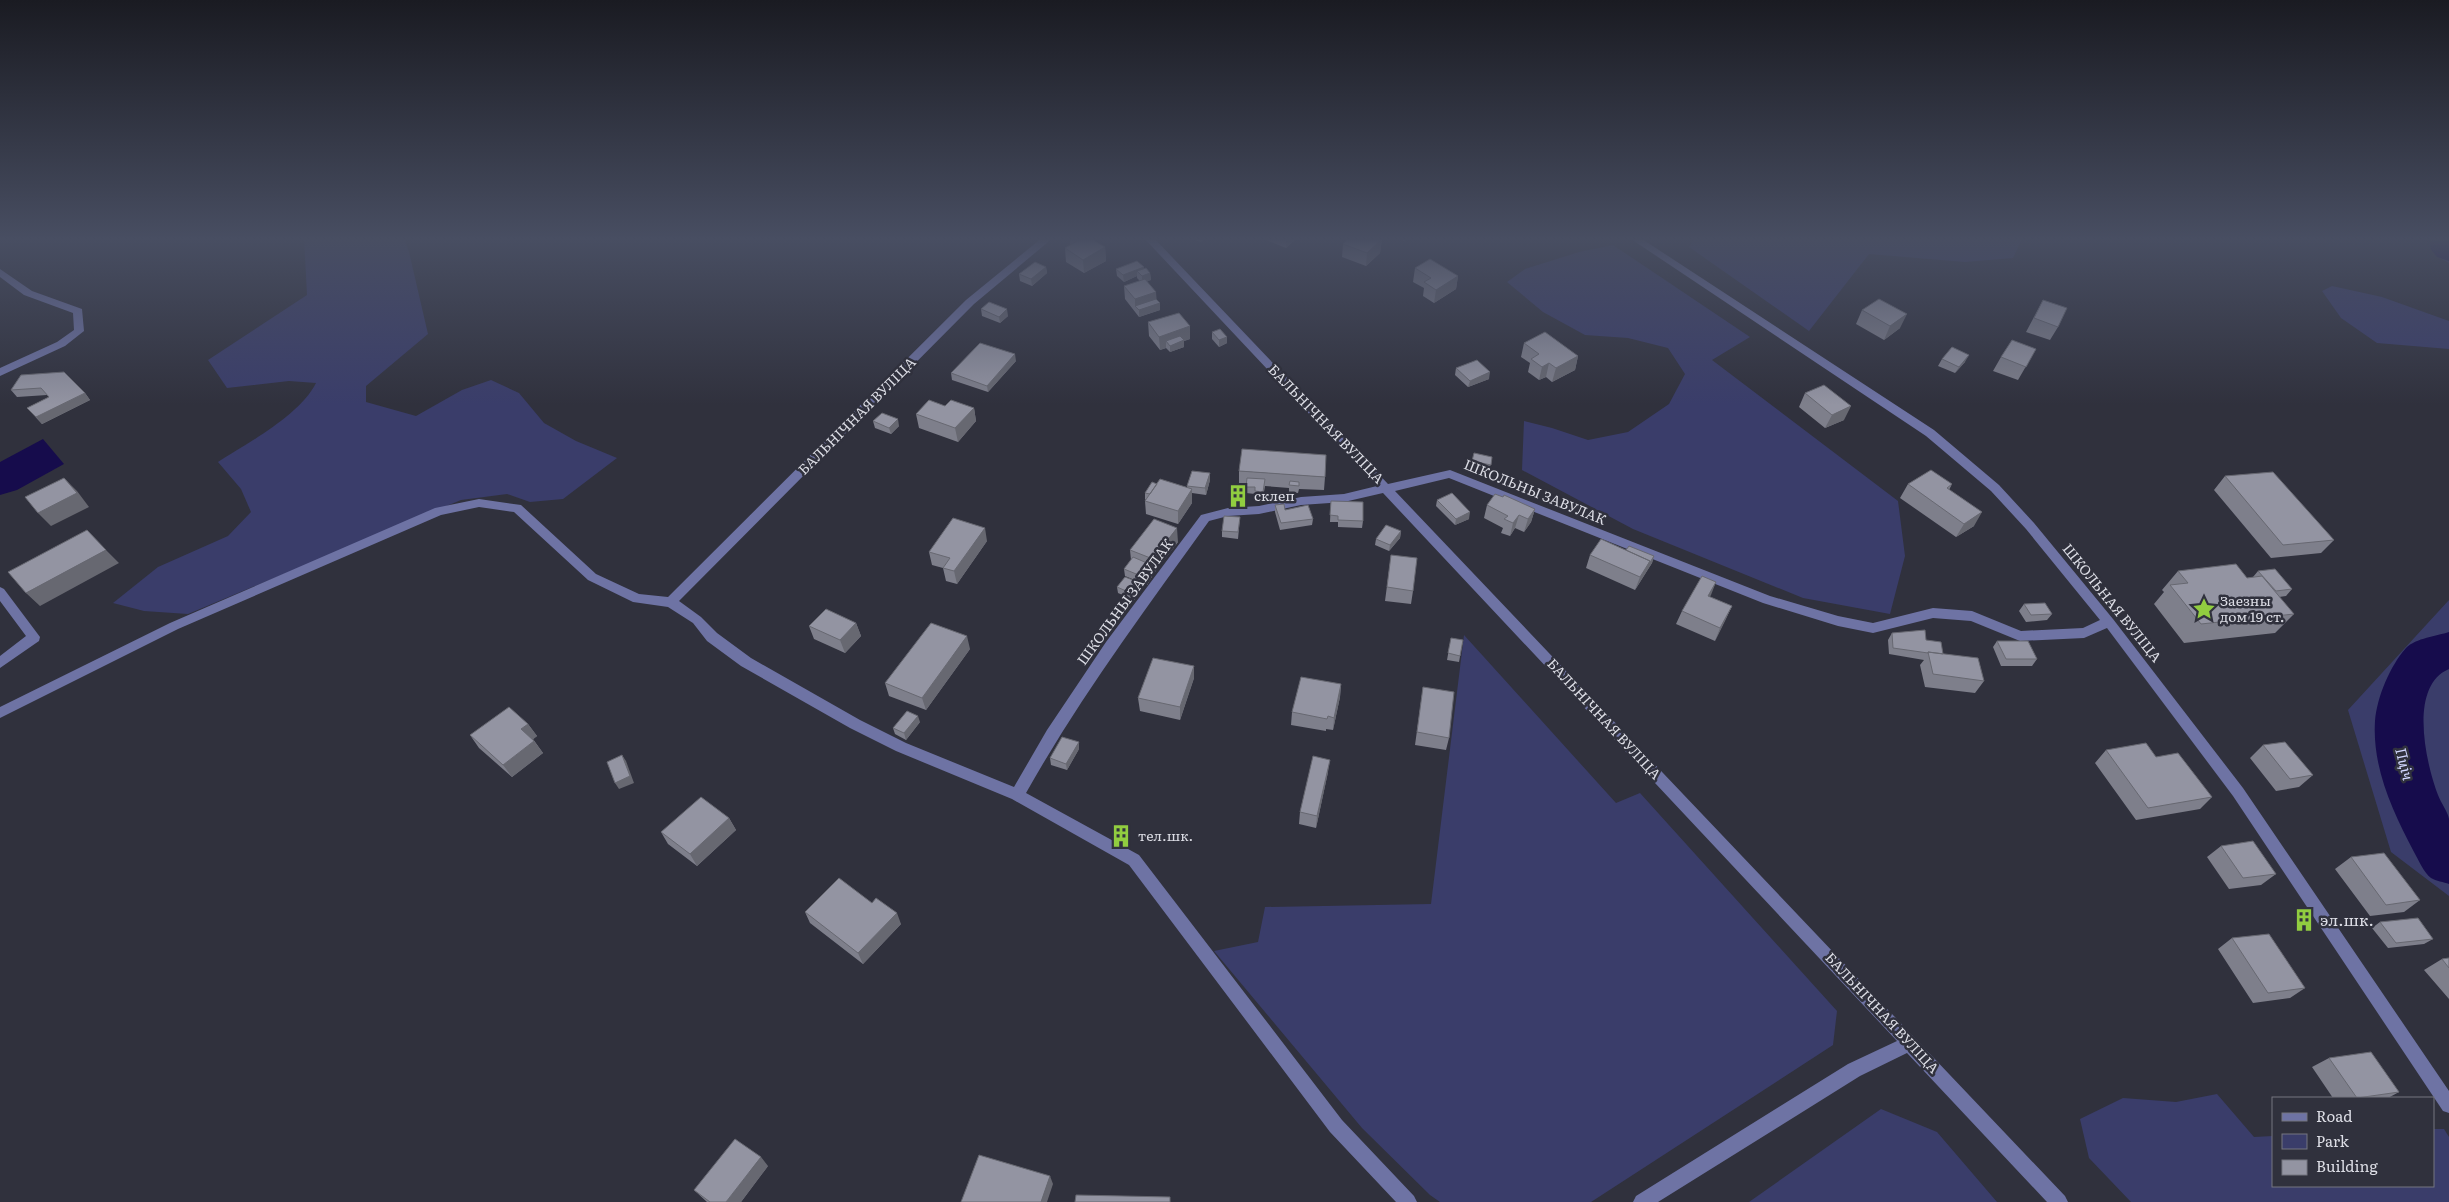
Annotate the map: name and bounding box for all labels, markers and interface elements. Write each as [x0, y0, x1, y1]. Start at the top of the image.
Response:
street label: БАЛЬНІЧНАЯ ВУЛІЦА [793, 352, 920, 479]
street label: БАЛЬНІЧНАЯ ВУЛІЦА [1264, 359, 1390, 488]
street label: ШКОЛЬНЫ ЗАВУЛАК [1461, 453, 1610, 529]
building icon: склеп [1225, 483, 1251, 509]
place label: склеп [1254, 485, 1295, 505]
street label: ШКОЛЬНЫ ЗАВУЛАК [1072, 533, 1177, 669]
street label: ШКОЛЬНАЯ ВУЛІЦА [2059, 539, 2167, 667]
place label: Заезны дом 19 ст. [2220, 590, 2284, 626]
place icon: Заезны дом 19 ст. [2191, 596, 2217, 622]
street label: БАЛЬНІЧНАЯ ВУЛІЦА [1543, 653, 1667, 784]
water label: Пціч [2390, 745, 2421, 782]
building icon: тел.шк. [1108, 823, 1134, 849]
place label: тел.шк. [1138, 825, 1193, 845]
building icon: эл.шк. [2291, 907, 2317, 933]
place label: эл.шк. [2320, 907, 2374, 931]
street label: БАЛЬНІЧНАЯ ВУЛІЦА [1821, 947, 1945, 1078]
legend [2272, 1097, 2434, 1187]
text: Road [2316, 1104, 2352, 1127]
text: Park [2316, 1129, 2350, 1152]
text: Building [2316, 1154, 2378, 1177]

